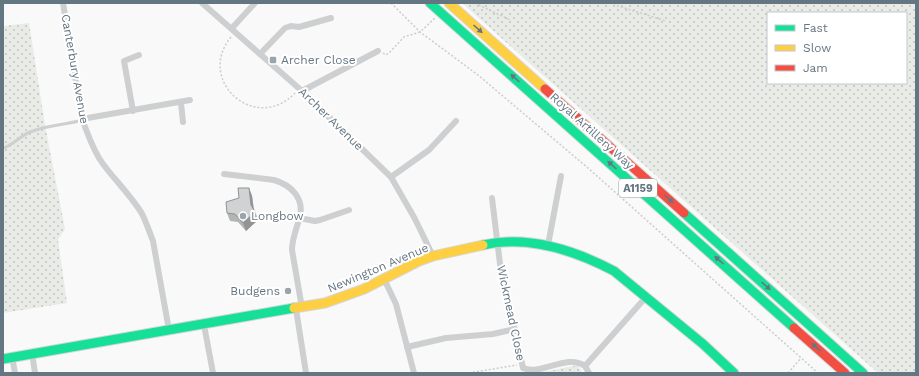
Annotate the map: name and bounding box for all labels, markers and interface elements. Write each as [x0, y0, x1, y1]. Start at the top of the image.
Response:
legend [767, 12, 907, 84]
street label: Canterbury Avenue [58, 13, 92, 125]
text: Fast [803, 21, 828, 35]
one-way arrow [473, 24, 483, 34]
text: Slow [803, 41, 831, 55]
place label: Archer Close [281, 53, 356, 67]
marker: Archer Close [268, 55, 278, 65]
text: Jam [803, 61, 828, 75]
one-way arrow [510, 74, 519, 83]
street label: Archer Avenue [296, 85, 366, 153]
street label: Royal Artillery Way [547, 90, 637, 173]
one-way arrow [606, 160, 617, 169]
road number: A1159 [619, 179, 657, 197]
one-way arrow [664, 195, 674, 204]
place label: Longbow [251, 209, 304, 223]
marker: Longbow [238, 211, 248, 221]
street label: Newington Avenue [325, 240, 431, 296]
one-way arrow [714, 256, 724, 265]
street label: Wickmead Close [494, 264, 528, 362]
one-way arrow [761, 281, 771, 291]
place label: Budgens [230, 284, 280, 298]
marker: Budgens [283, 286, 293, 296]
one-way arrow [811, 342, 821, 352]

